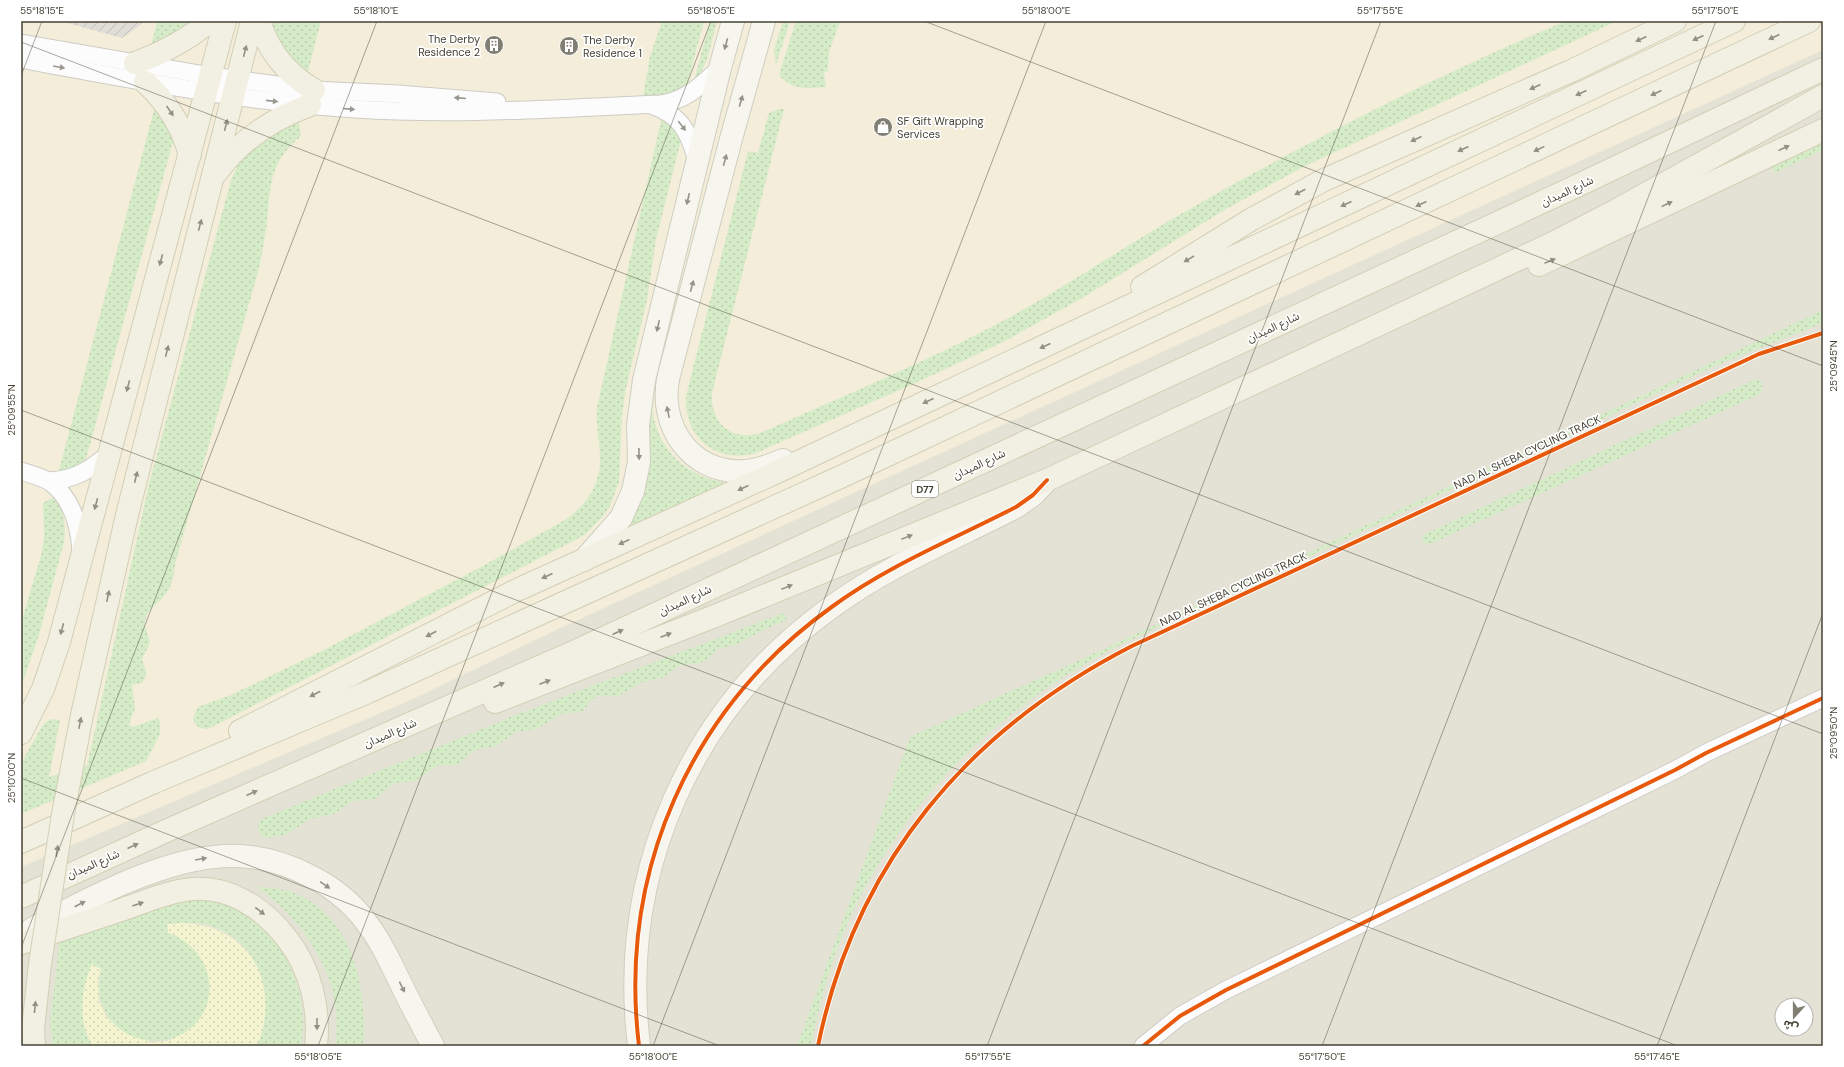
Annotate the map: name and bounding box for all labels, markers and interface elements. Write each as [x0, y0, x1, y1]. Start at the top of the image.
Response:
text: 55°18'15"E [20, 4, 64, 17]
text: 55°18'10"E [354, 4, 399, 17]
text: 55°18'05"E [687, 4, 735, 17]
text: 55°18'00"E [1022, 4, 1071, 17]
text: 55°17'55"E [1357, 4, 1403, 17]
text: 55°17'50"E [1691, 4, 1739, 17]
place label: The Derby Residence 2 [418, 32, 480, 59]
place label: The Derby Residence 1 [583, 33, 642, 60]
building icon: The Derby Residence 2 [483, 34, 505, 56]
one-way arrow [1768, 34, 1779, 40]
building icon: The Derby Residence 1 [558, 35, 580, 57]
one-way arrow [1693, 35, 1704, 41]
one-way arrow [1635, 36, 1646, 42]
one-way arrow [723, 39, 729, 51]
one-way arrow [242, 44, 248, 56]
one-way arrow [53, 64, 65, 70]
one-way arrow [1529, 83, 1541, 90]
one-way arrow [1575, 90, 1586, 96]
one-way arrow [1650, 90, 1662, 96]
one-way arrow [454, 95, 466, 102]
one-way arrow [738, 95, 744, 107]
one-way arrow [266, 98, 278, 105]
one-way arrow [343, 105, 355, 112]
one-way arrow [166, 106, 174, 116]
place label: SF Gift Wrapping Services [897, 114, 984, 141]
shop icon: SF Gift Wrapping Services [872, 116, 894, 138]
one-way arrow [224, 119, 230, 131]
one-way arrow [678, 121, 687, 132]
one-way arrow [1411, 136, 1422, 142]
one-way arrow [1778, 145, 1790, 151]
one-way arrow [1458, 146, 1469, 152]
one-way arrow [1533, 146, 1544, 152]
one-way arrow [722, 154, 728, 166]
street label: شارع الميدان [1539, 173, 1596, 210]
one-way arrow [1295, 188, 1306, 195]
one-way arrow [684, 193, 690, 205]
one-way arrow [1340, 201, 1352, 207]
one-way arrow [1416, 201, 1427, 207]
one-way arrow [1661, 201, 1673, 207]
one-way arrow [198, 219, 204, 231]
one-way arrow [158, 254, 164, 267]
one-way arrow [1183, 255, 1195, 262]
one-way arrow [1544, 257, 1556, 263]
one-way arrow [690, 280, 696, 292]
street label: شارع الميدان [1245, 309, 1302, 346]
one-way arrow [655, 320, 661, 332]
text: 25°09'45"N [1827, 340, 1840, 392]
one-way arrow [1039, 343, 1051, 349]
one-way arrow [164, 344, 170, 356]
one-way arrow [125, 380, 131, 392]
text: 25°09'55"N [5, 384, 18, 436]
one-way arrow [922, 398, 933, 404]
one-way arrow [665, 406, 671, 419]
street label: NAD AL SHEBA CYCLING TRACK [1451, 411, 1603, 492]
street label: شارع الميدان [951, 446, 1008, 483]
one-way arrow [635, 448, 642, 460]
one-way arrow [133, 471, 139, 483]
road number: D77 [912, 481, 938, 497]
one-way arrow [737, 485, 748, 491]
one-way arrow [93, 498, 99, 510]
one-way arrow [902, 534, 914, 540]
one-way arrow [619, 539, 630, 545]
street label: NAD AL SHEBA CYCLING TRACK [1157, 548, 1309, 629]
one-way arrow [541, 573, 553, 579]
street label: شارع الميدان [657, 582, 714, 619]
one-way arrow [782, 583, 794, 589]
one-way arrow [106, 590, 112, 602]
one-way arrow [59, 624, 65, 636]
one-way arrow [612, 629, 623, 635]
one-way arrow [425, 631, 436, 637]
one-way arrow [661, 631, 673, 637]
one-way arrow [540, 679, 552, 685]
one-way arrow [493, 682, 505, 688]
one-way arrow [309, 691, 321, 697]
text: 25°09'50"N [1827, 707, 1840, 759]
street label: شارع الميدان [361, 715, 419, 752]
one-way arrow [77, 717, 83, 729]
text: 25°10'00"N [5, 753, 18, 803]
one-way arrow [246, 790, 258, 796]
one-way arrow [127, 843, 139, 849]
one-way arrow [54, 844, 60, 857]
street label: شارع الميدان [64, 846, 122, 883]
one-way arrow [195, 856, 207, 862]
one-way arrow [320, 881, 331, 889]
one-way arrow [74, 901, 85, 907]
one-way arrow [132, 901, 144, 907]
one-way arrow [255, 907, 266, 916]
one-way arrow [399, 981, 406, 993]
north arrow [1774, 997, 1814, 1037]
one-way arrow [32, 1001, 39, 1013]
text: ش [1781, 1017, 1800, 1036]
one-way arrow [314, 1018, 320, 1031]
text: 55°18'05"E [294, 1050, 342, 1063]
text: 55°18'00"E [629, 1050, 678, 1063]
text: 55°17'55"E [965, 1050, 1011, 1063]
text: 55°17'50"E [1298, 1050, 1346, 1063]
text: 55°17'45"E [1634, 1050, 1680, 1063]

